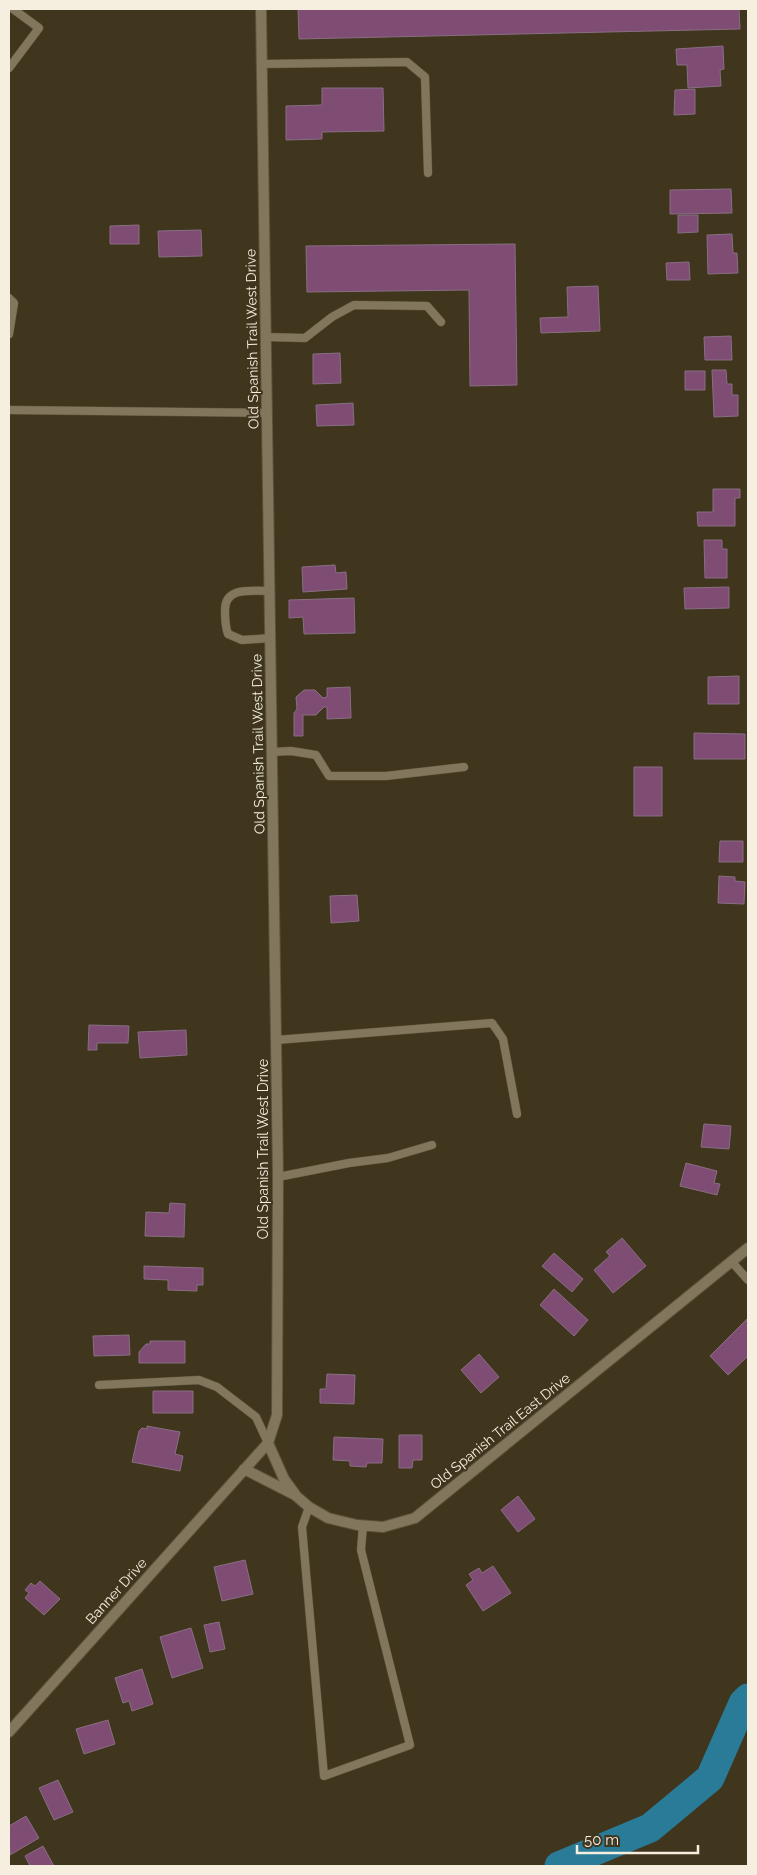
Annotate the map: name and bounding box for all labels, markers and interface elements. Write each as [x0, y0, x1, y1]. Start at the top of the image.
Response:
street label: Old Spanish Trail West Drive [242, 249, 262, 429]
street label: Old Spanish Trail West Drive [248, 654, 268, 834]
street label: Old Spanish Trail West Drive [255, 1059, 271, 1239]
street label: Old Spanish Trail East Drive [427, 1370, 573, 1492]
street label: Banner Drive [82, 1555, 150, 1627]
scale bar [577, 1822, 698, 1854]
text: 50 m [584, 1831, 619, 1849]

